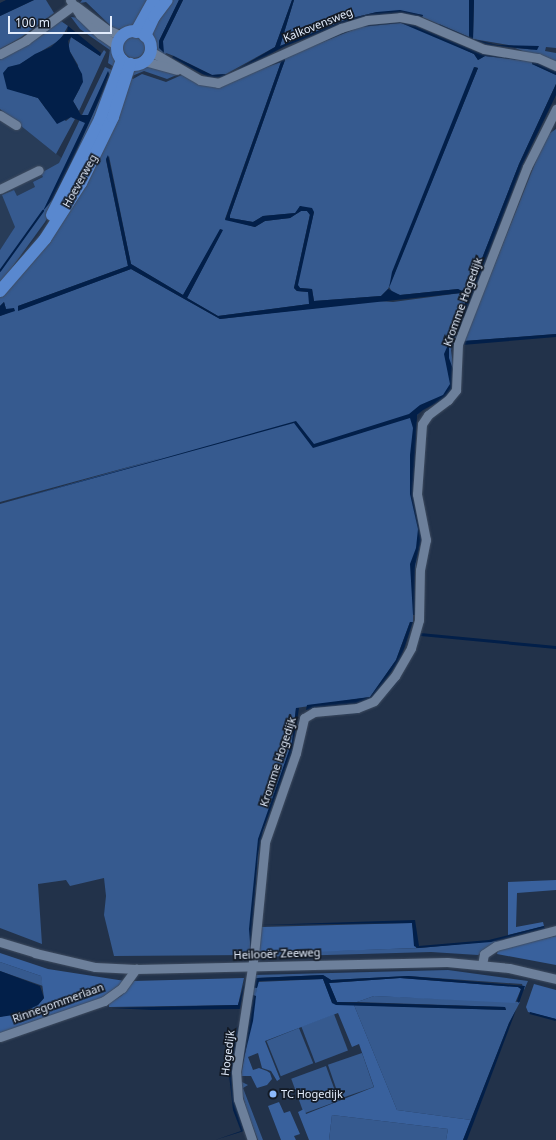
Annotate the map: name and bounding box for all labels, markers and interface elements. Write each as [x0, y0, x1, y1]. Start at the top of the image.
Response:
street label: Kalkovensweg [281, 5, 355, 45]
scale bar [10, 8, 114, 34]
text: 100 m [15, 14, 50, 31]
street label: Hoeverweg [60, 152, 100, 210]
street label: Kromme Hogedijk [441, 256, 485, 348]
street label: Kromme Hogedijk [257, 715, 299, 809]
street label: Heilooër Zeeweg [233, 946, 321, 962]
street label: Rinnegommerlaan [11, 980, 105, 1026]
street label: Hogedijk [219, 1029, 237, 1077]
place label: TC Hogedijk [281, 1087, 343, 1101]
marker: TC Hogedijk [268, 1089, 278, 1099]

